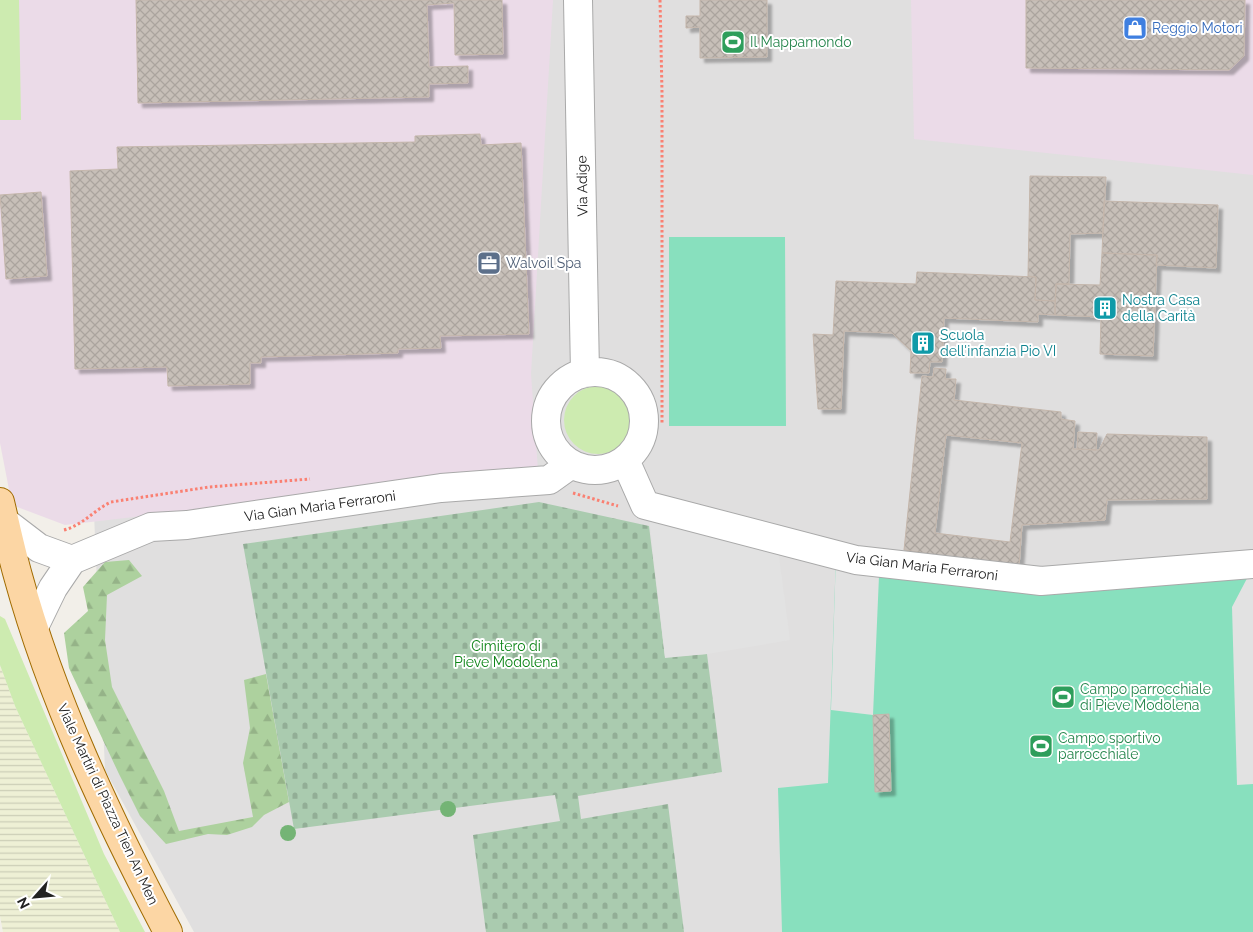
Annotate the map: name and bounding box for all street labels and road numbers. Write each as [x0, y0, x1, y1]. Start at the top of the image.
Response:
street label: Via Adige [573, 155, 591, 217]
street label: Via Gian Maria Ferraroni [243, 487, 397, 525]
street label: Via Gian Maria Ferraroni [845, 549, 999, 583]
street label: Viale Martiri di Piazza Tien An Men [54, 701, 162, 907]

